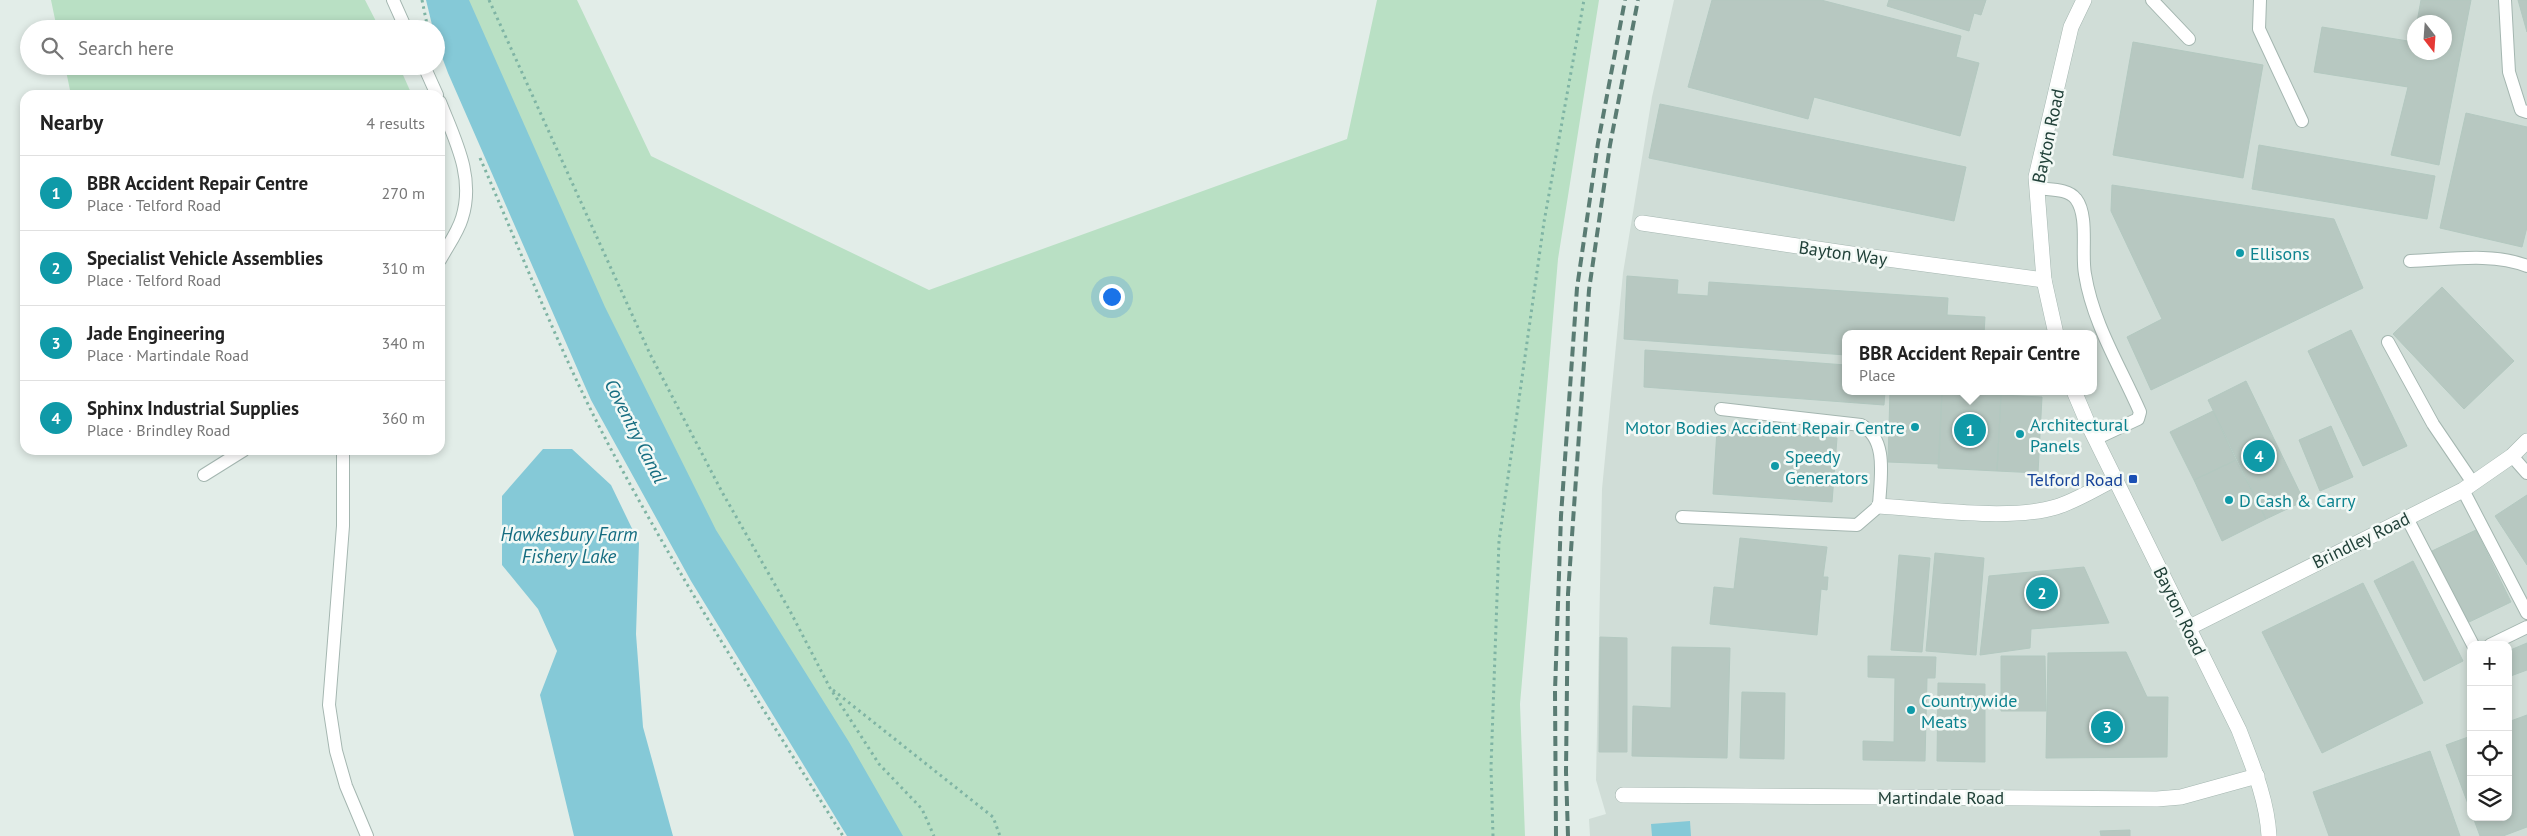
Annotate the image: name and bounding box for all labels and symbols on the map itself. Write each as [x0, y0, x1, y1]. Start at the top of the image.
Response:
north arrow [2407, 15, 2452, 60]
street label: Bayton Road [2027, 87, 2069, 185]
street label: Bayton Way [1797, 235, 1889, 271]
place label: Ellisons [2250, 242, 2310, 265]
marker: Ellisons [2234, 247, 2246, 259]
your location [1099, 284, 1125, 310]
water label: Coventry Canal [599, 375, 673, 487]
pin: 1 [1954, 411, 1986, 449]
place label: Architectural Panels [2030, 413, 2129, 457]
place label: Motor Bodies Accident Repair Centre [1625, 416, 1905, 439]
marker: Motor Bodies Accident Repair Centre [1909, 421, 1921, 433]
marker: Architectural Panels [2014, 428, 2026, 440]
pin: 4 [2243, 437, 2275, 475]
place label: Speedy Generators [1785, 445, 1868, 489]
marker: Speedy Generators [1769, 460, 1781, 472]
place label: Telford Road [2027, 468, 2123, 491]
marker: Telford Road [2127, 473, 2139, 485]
place label: D Cash & Carry [2239, 489, 2356, 512]
marker: D Cash & Carry [2223, 494, 2235, 506]
street label: Brindley Road [2308, 507, 2414, 573]
water label: Hawkesbury Farm Fishery Lake [501, 522, 637, 568]
street label: Bayton Road [2149, 563, 2211, 659]
pin: 2 [2026, 574, 2058, 612]
place label: Countrywide Meats [1921, 689, 2017, 733]
marker: Countrywide Meats [1905, 704, 1917, 716]
pin: 3 [2091, 708, 2123, 746]
street label: Martindale Road [1878, 786, 2004, 809]

